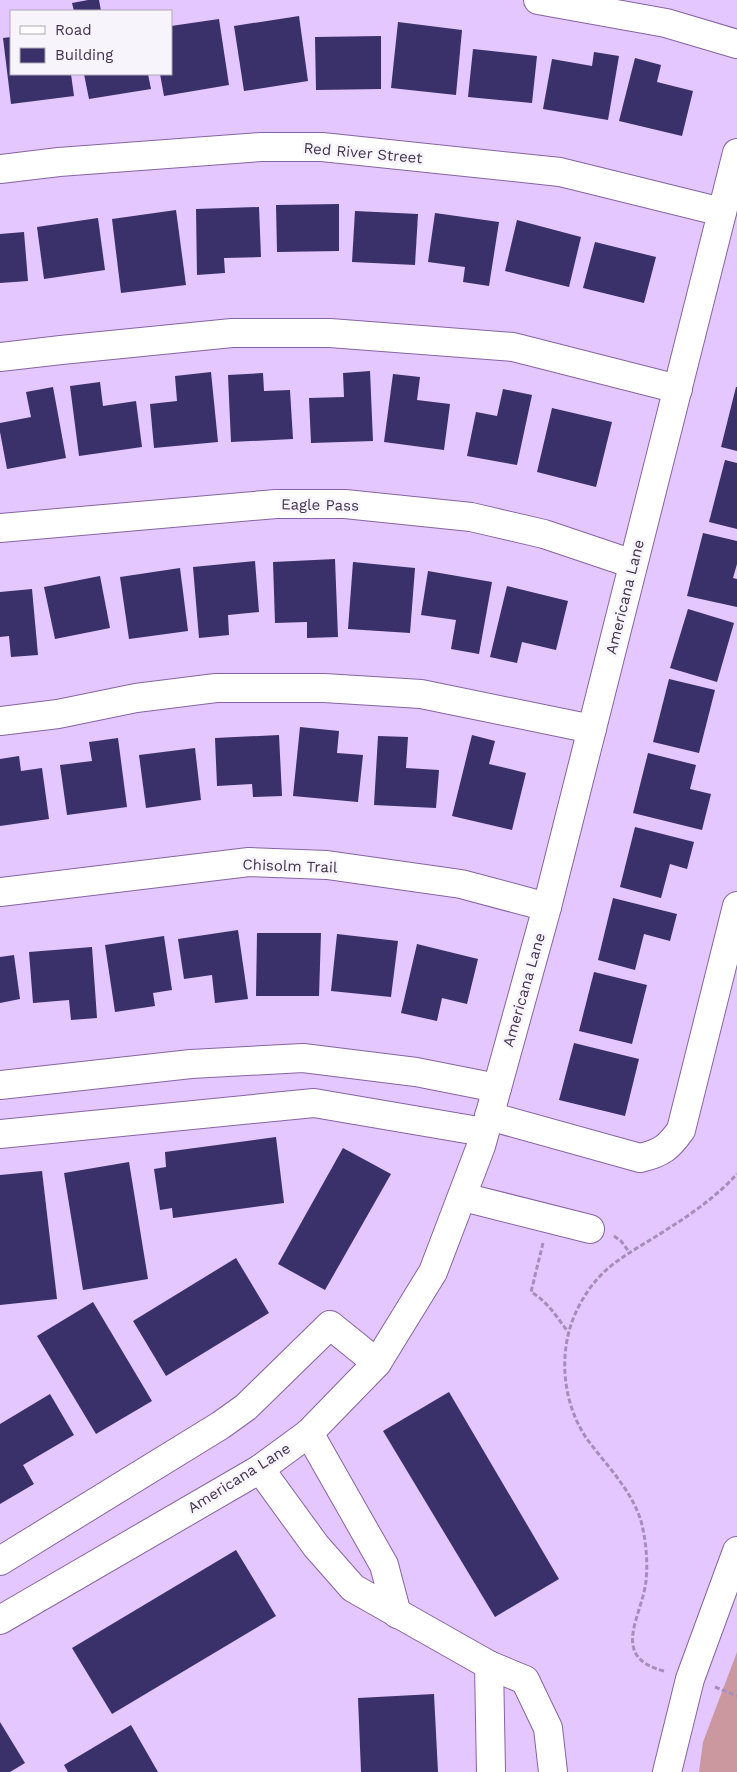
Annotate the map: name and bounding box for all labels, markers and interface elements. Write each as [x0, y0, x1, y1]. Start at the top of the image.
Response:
legend [10, 10, 172, 75]
text: Road [55, 21, 92, 39]
text: Building [55, 46, 113, 64]
street label: Red River Street [303, 139, 424, 167]
street label: Eagle Pass [281, 495, 359, 515]
street label: Americana Lane [602, 538, 648, 656]
street label: Chisolm Trail [242, 855, 338, 877]
street label: Americana Lane [499, 931, 549, 1049]
street label: Americana Lane [184, 1439, 294, 1517]

